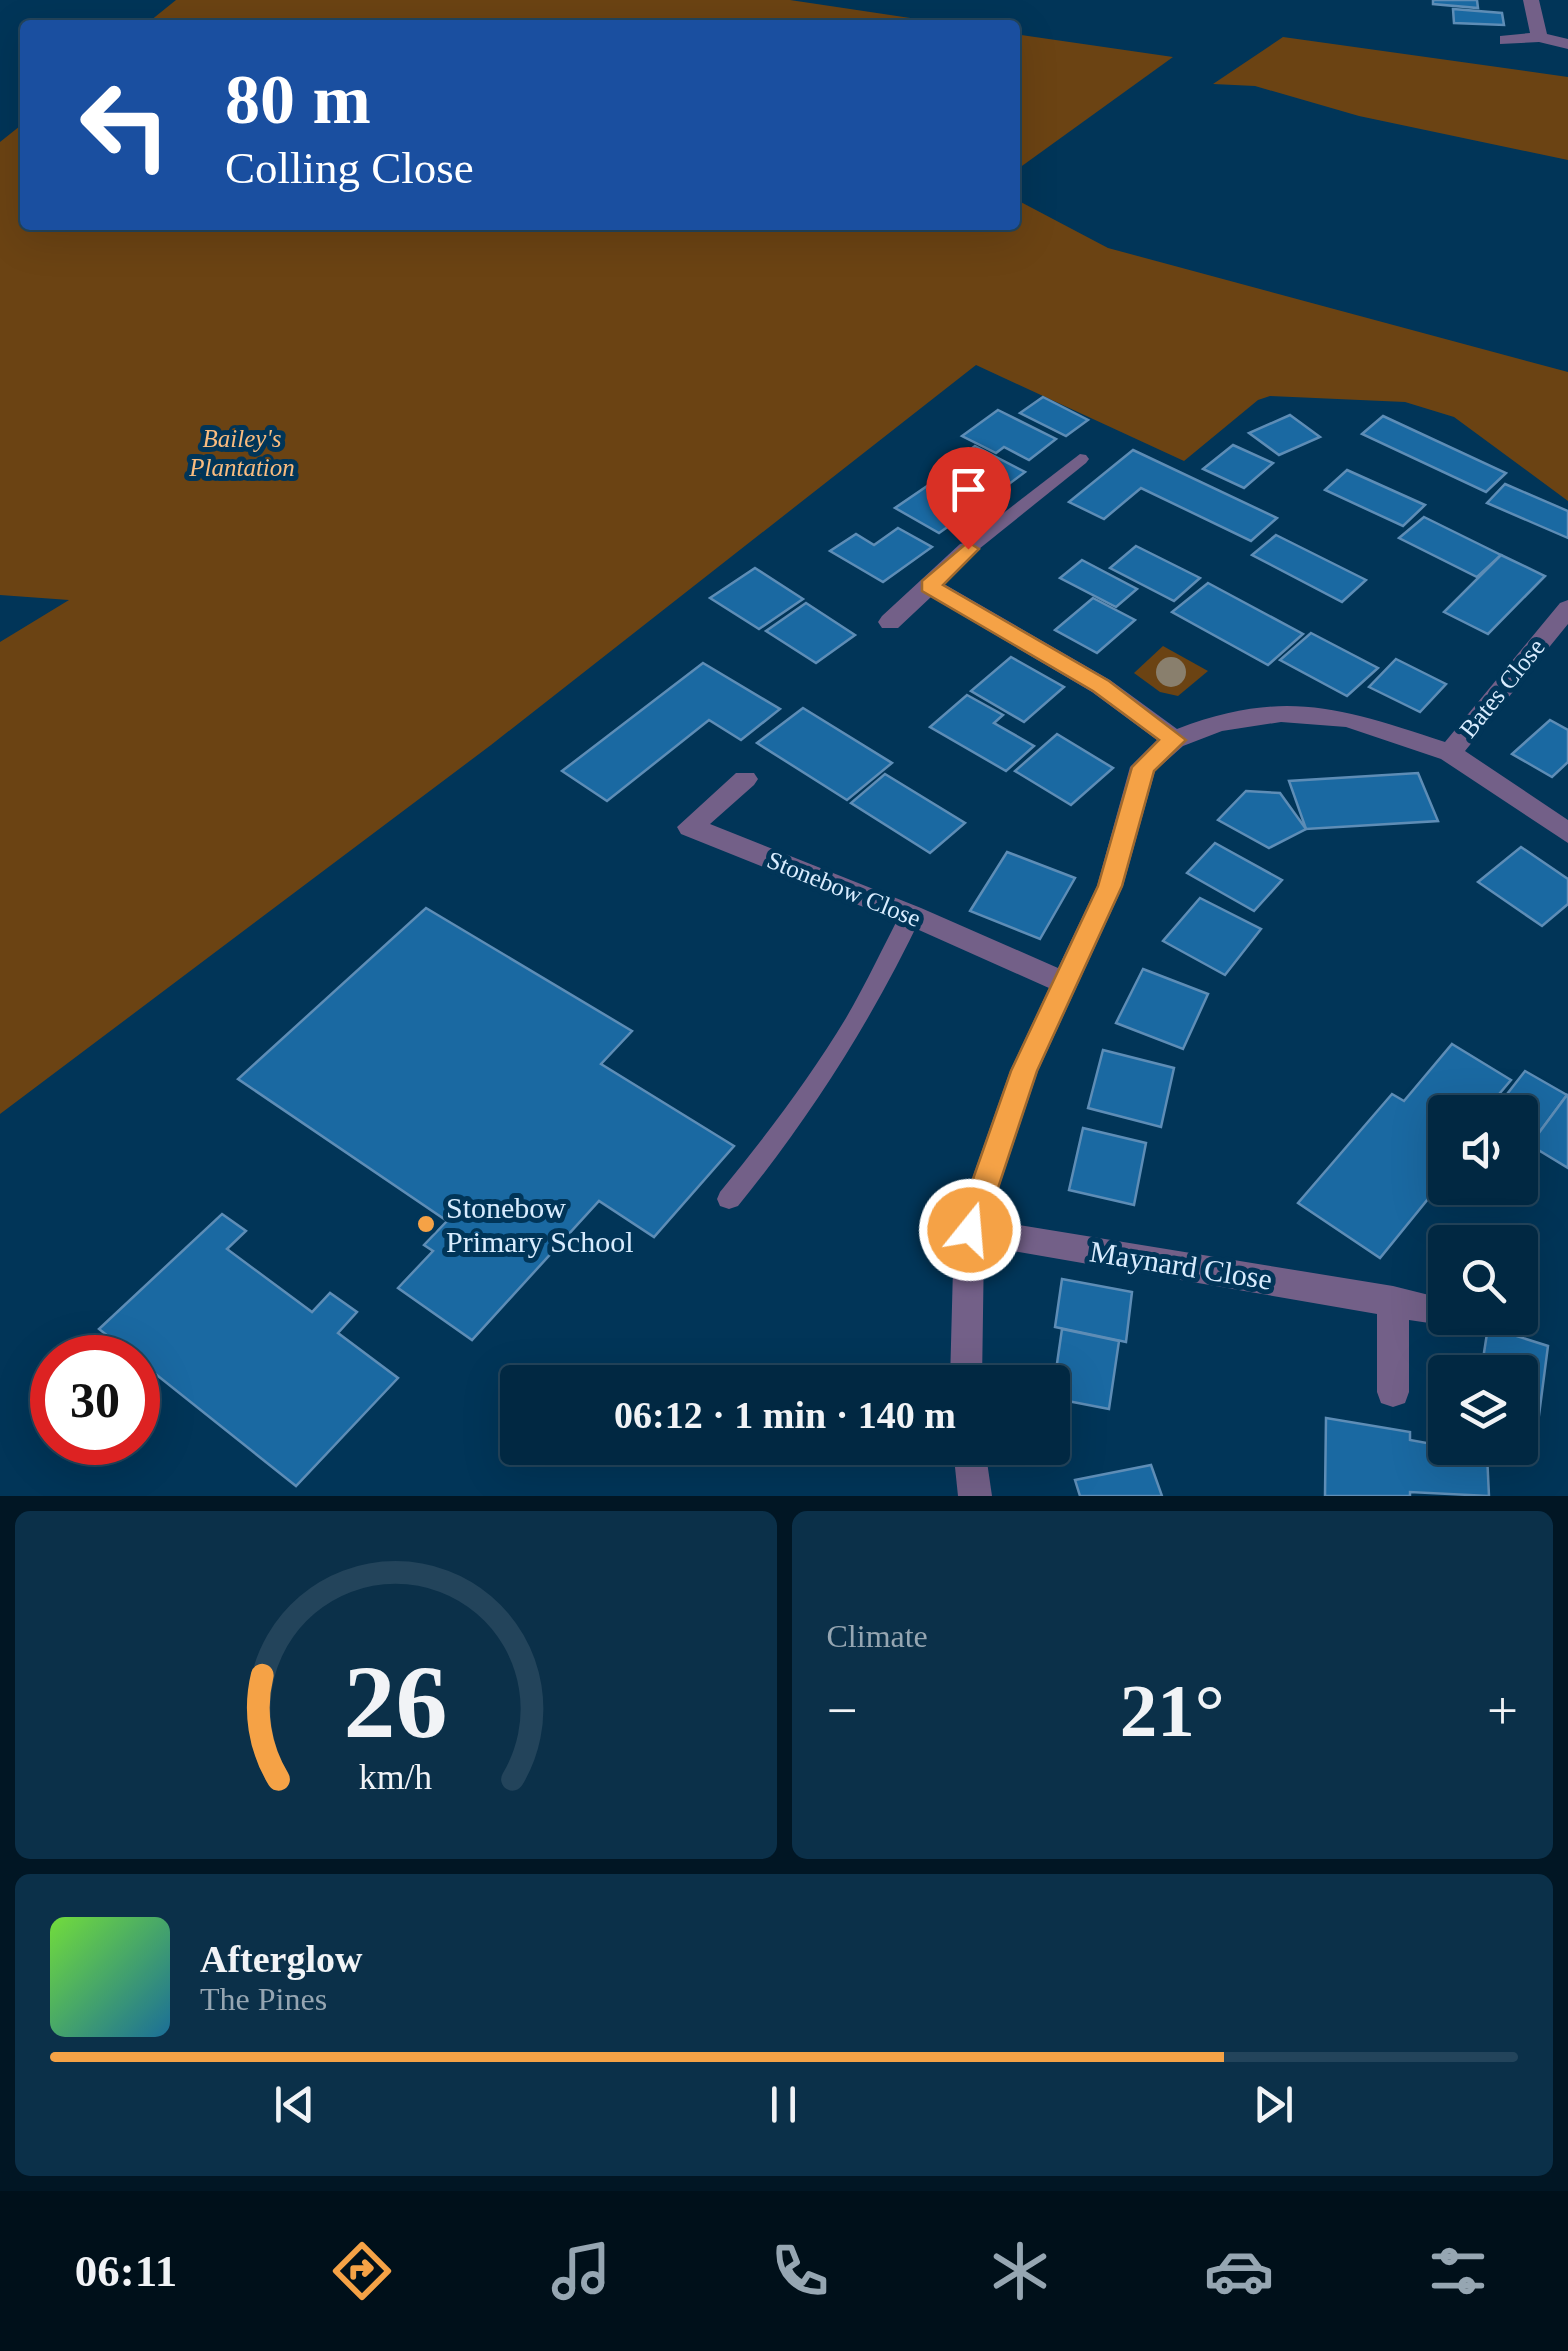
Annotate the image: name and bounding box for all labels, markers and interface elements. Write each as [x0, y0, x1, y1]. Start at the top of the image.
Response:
icon: left [60, 60, 190, 190]
text: 80 m [225, 61, 371, 138]
text: Colling Close [225, 143, 474, 193]
park label: Bailey's Plantation [188, 425, 295, 481]
pin [926, 447, 1011, 550]
icon: arrive [941, 462, 996, 517]
street label: Bates Close [1454, 633, 1550, 743]
street label: Stonebow Close [763, 846, 925, 932]
map controls [1428, 1095, 1538, 1465]
button: sound [1428, 1095, 1538, 1205]
position arrow [918, 1178, 1022, 1282]
place label: Stonebow Primary School [446, 1191, 634, 1258]
marker: Stonebow Primary School [415, 1213, 437, 1235]
button: search [1428, 1225, 1538, 1335]
street label: Maynard Close [1087, 1234, 1275, 1296]
speed limit sign: 30 [30, 1335, 160, 1465]
button: layers [1428, 1355, 1538, 1465]
text: 06:12 · 1 min · 140 m [614, 1394, 956, 1436]
text: Climate [827, 1618, 928, 1654]
text: 26 [344, 1644, 448, 1759]
text: 21° [1120, 1669, 1225, 1752]
text: − [827, 1680, 858, 1741]
text: + [1487, 1680, 1518, 1741]
text: km/h [359, 1757, 433, 1797]
text: Afterglow [200, 1938, 362, 1980]
text: The Pines [200, 1981, 327, 2017]
icon: previous [267, 2077, 322, 2132]
icon: pause [756, 2077, 811, 2132]
icon: next [1246, 2077, 1301, 2132]
icon: directions [327, 2236, 397, 2306]
icon: music [546, 2236, 616, 2306]
icon: phone [765, 2236, 835, 2306]
icon: climate [985, 2236, 1055, 2306]
icon: car [1204, 2236, 1274, 2306]
icon: filters [1423, 2236, 1493, 2306]
text: 06:11 [75, 2246, 177, 2296]

